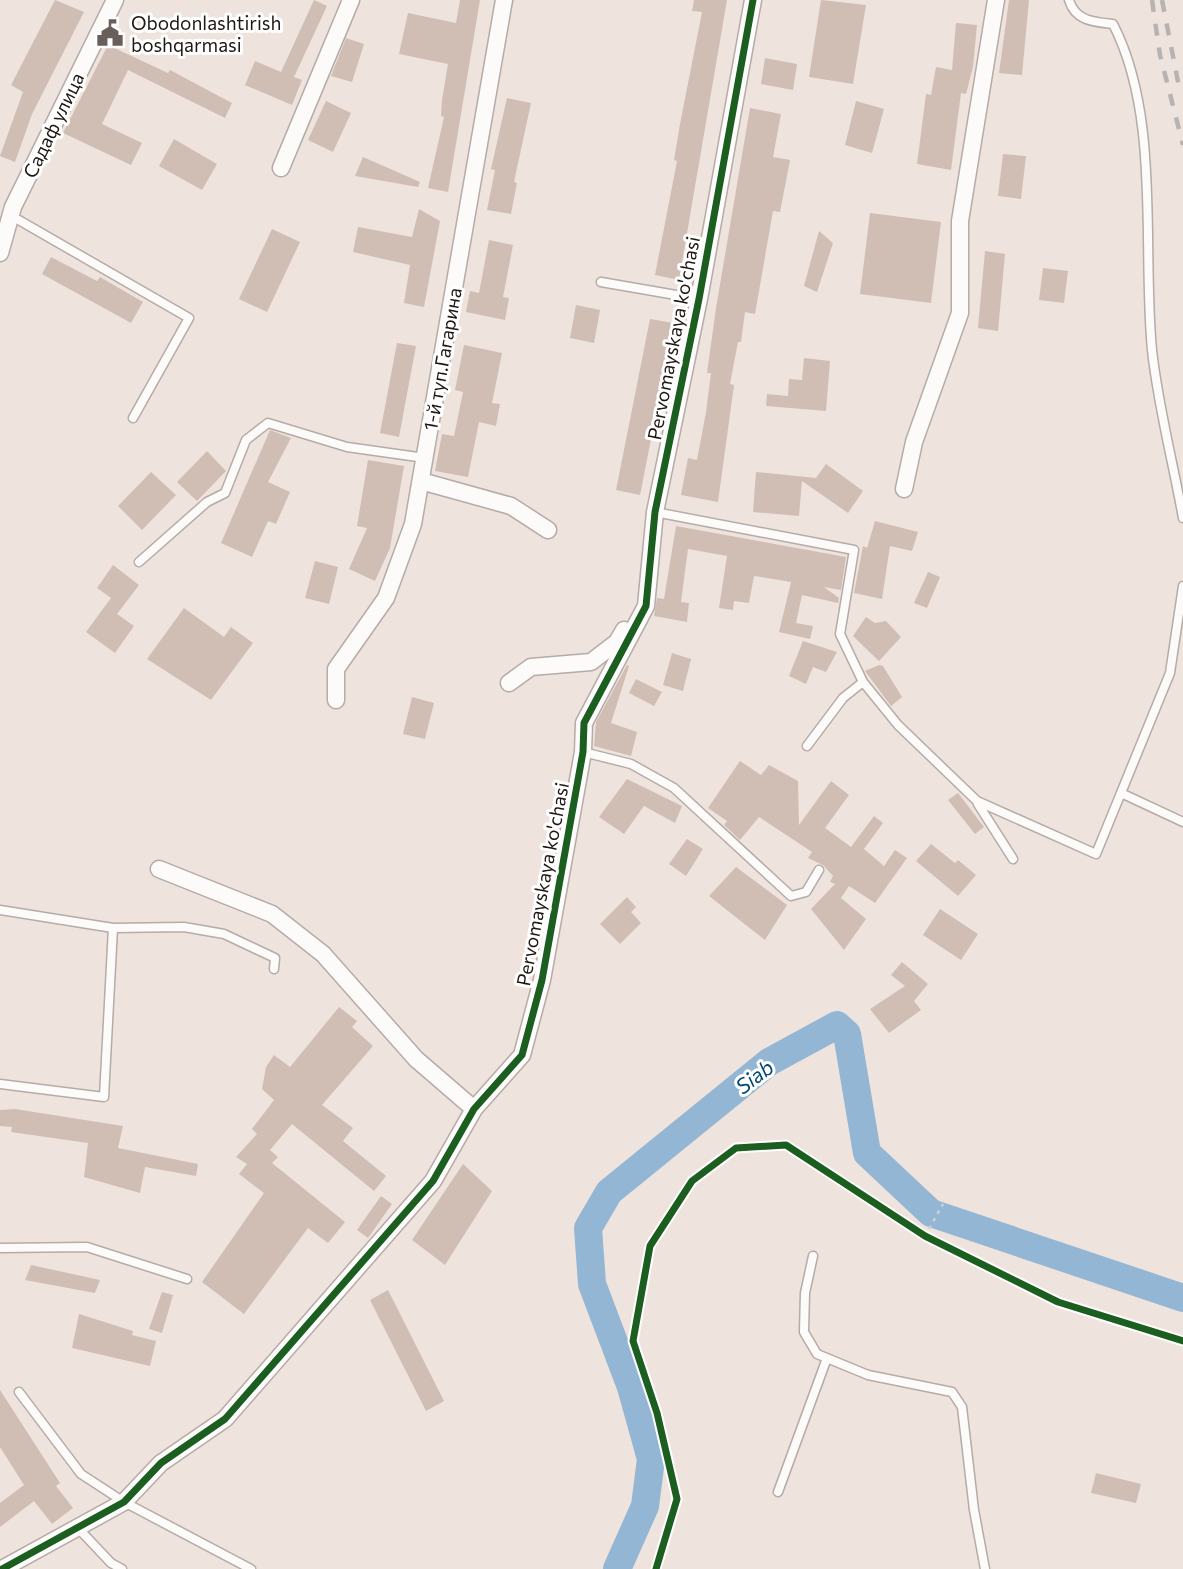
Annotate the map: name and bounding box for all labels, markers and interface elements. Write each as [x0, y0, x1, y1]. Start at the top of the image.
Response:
place label: Obodonlashtirish boshqarmasi [131, 11, 281, 56]
public building icon: Obodonlashtirish boshqarmasi [95, 18, 125, 48]
street label: Садаф улица [18, 69, 88, 181]
street label: Pervomayskaya ko'chasi [642, 234, 704, 442]
street label: 1-й туп.Гагарина [418, 286, 466, 432]
street label: Pervomayskaya ko'chasi [511, 780, 573, 988]
water label: Siab [730, 1054, 778, 1098]

